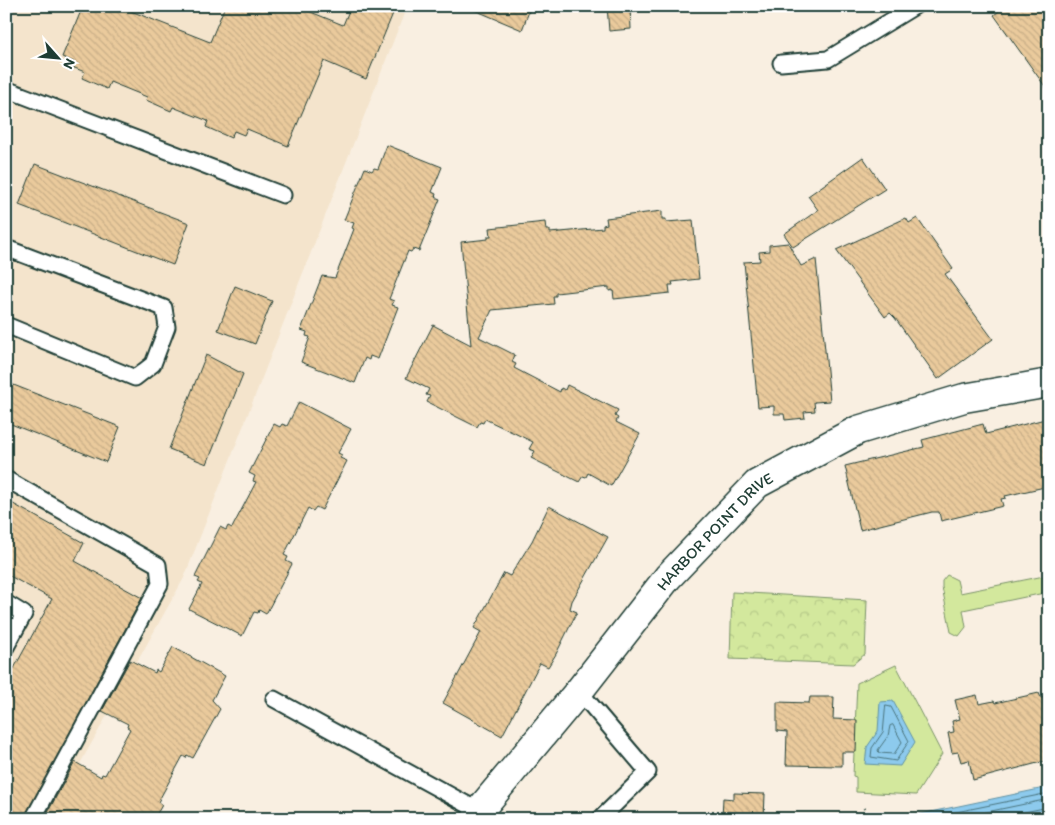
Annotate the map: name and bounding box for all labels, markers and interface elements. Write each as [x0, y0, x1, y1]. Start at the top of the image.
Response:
north arrow [32, 32, 82, 82]
text: N [59, 56, 79, 72]
street label: HARBOR POINT DRIVE [652, 468, 776, 594]

